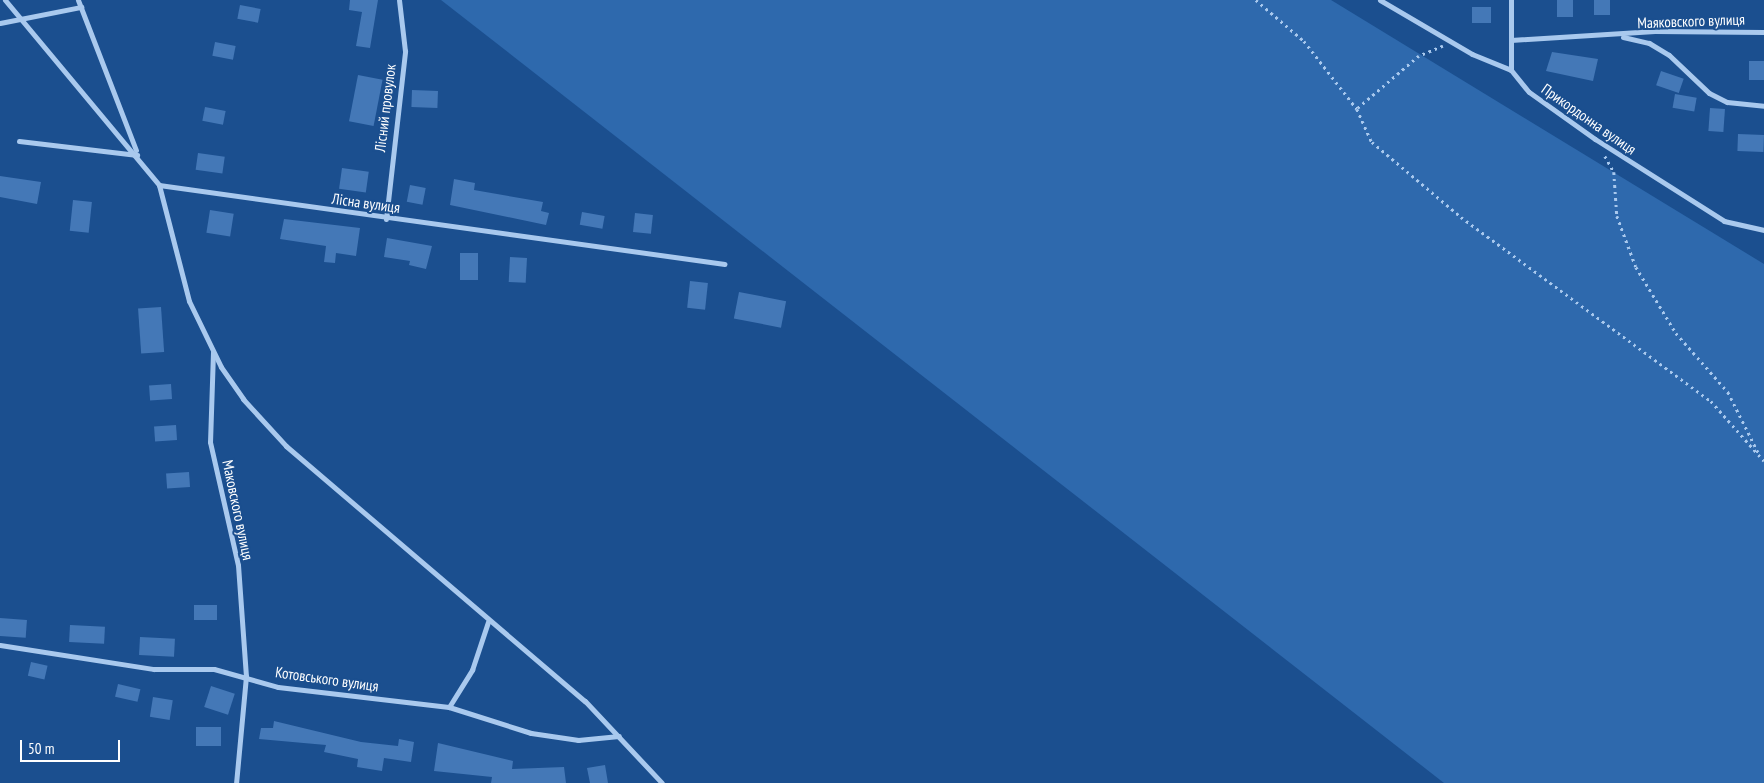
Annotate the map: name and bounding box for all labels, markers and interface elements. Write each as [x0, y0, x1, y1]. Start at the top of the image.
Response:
street label: Маяковского вулиця [1637, 10, 1745, 32]
street label: Лісний провулок [371, 63, 399, 153]
street label: Прикордонна вулиця [1538, 80, 1640, 158]
street label: Лісна вулиця [331, 189, 401, 217]
street label: Маковского вулиця [219, 458, 257, 562]
street label: Котовського вулиця [274, 663, 380, 695]
scale bar [22, 730, 122, 762]
text: 50 m [28, 739, 54, 758]

